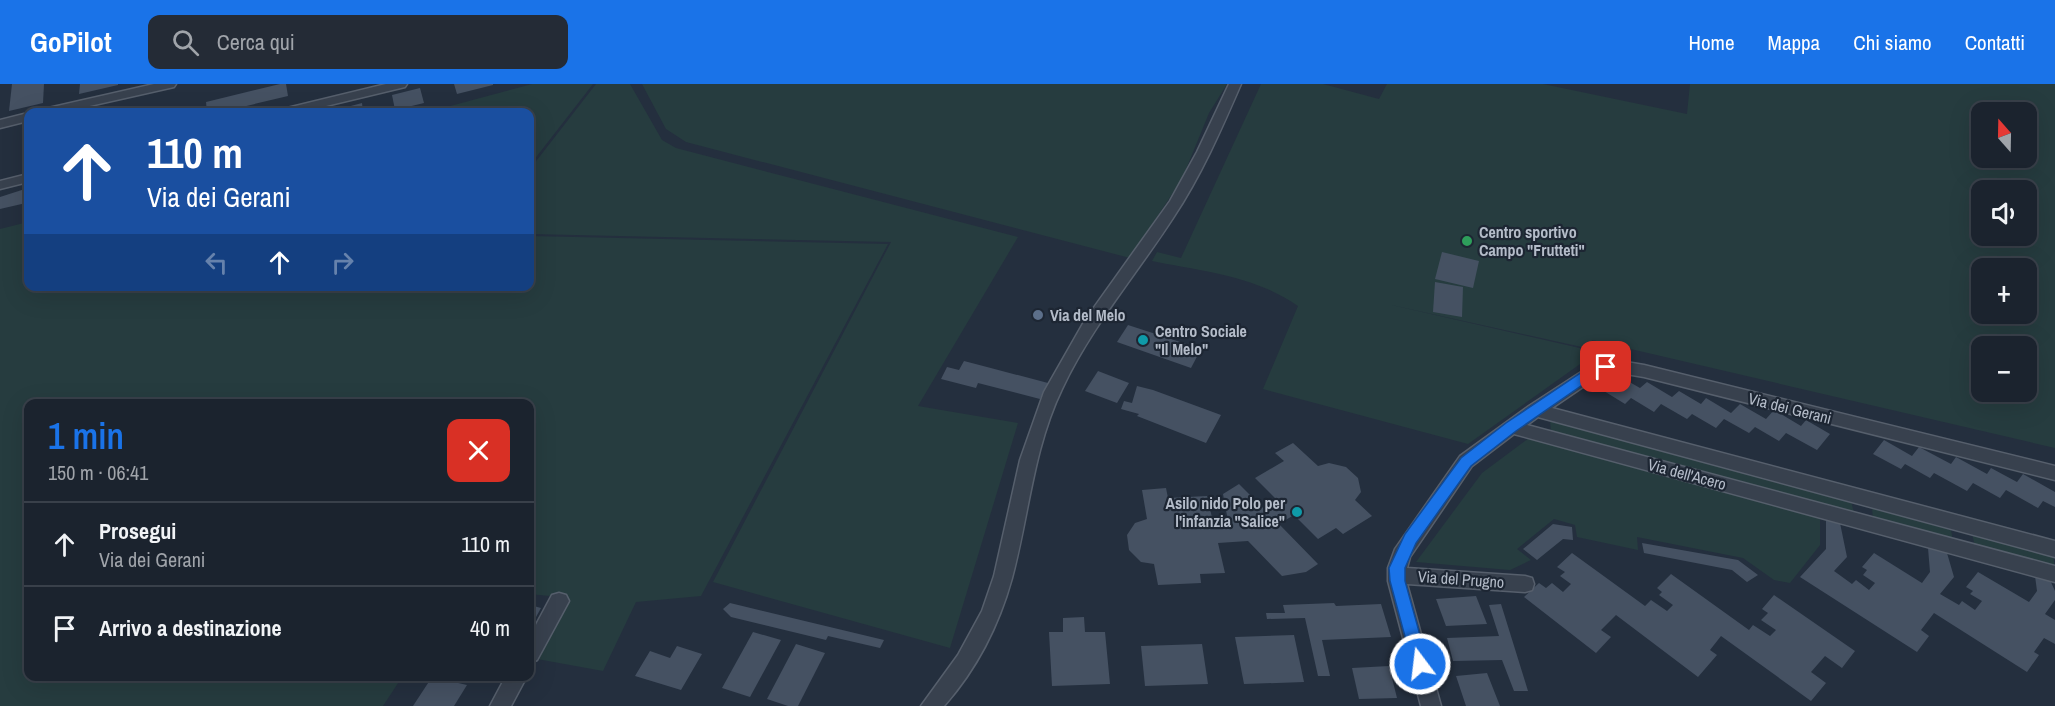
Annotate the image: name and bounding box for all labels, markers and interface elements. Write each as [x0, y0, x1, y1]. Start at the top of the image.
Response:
search box [148, 15, 568, 69]
text: GoPilot [30, 23, 112, 61]
icon: search [169, 26, 202, 59]
text: Cerca qui [217, 27, 295, 57]
text: Home [1689, 28, 1735, 57]
text: Mappa [1768, 28, 1820, 57]
text: Chi siamo [1853, 28, 1932, 57]
text: Contatti [1965, 28, 2025, 57]
north arrow [1971, 102, 2037, 168]
map controls [1971, 102, 2037, 402]
text: 110 m [147, 125, 243, 181]
icon: ahead [48, 132, 126, 210]
text: Via dei Gerani [147, 179, 291, 215]
button: sound [1971, 180, 2037, 246]
place label: Centro sportivo Campo "Frutteti" [1479, 221, 1585, 261]
marker: Centro sportivo Campo "Frutteti" [1460, 234, 1474, 248]
icon: left [200, 246, 233, 279]
icon: ahead [263, 246, 296, 279]
icon: right [326, 246, 359, 279]
button: + [1971, 258, 2037, 324]
place label: Via del Melo [1050, 304, 1126, 326]
marker: Via del Melo [1031, 308, 1045, 322]
place label: Centro Sociale "Il Melo" [1155, 320, 1247, 360]
marker: Centro Sociale "Il Melo" [1136, 333, 1150, 347]
button: − [1971, 336, 2037, 402]
pin [1580, 341, 1631, 392]
icon: arrive [1589, 350, 1622, 383]
street label: Via dei Gerani [1746, 387, 1834, 429]
text: 1 min [48, 412, 124, 460]
button: close [447, 419, 510, 482]
street label: Via dell'Acero [1645, 453, 1729, 495]
text: 150 m · 06:41 [48, 459, 148, 486]
place label: Asilo nido Polo per l'infanzia "Salice" [1165, 492, 1286, 532]
marker: Asilo nido Polo per l'infanzia "Salice" [1290, 505, 1304, 519]
text: Prosegui [99, 516, 176, 546]
icon: ahead [48, 528, 81, 561]
text: 110 m [461, 529, 510, 559]
text: Via dei Gerani [99, 546, 205, 573]
street label: Via del Prugno [1417, 565, 1505, 593]
icon: arrive [48, 612, 81, 645]
text: Arrivo a destinazione [99, 613, 281, 643]
text: 40 m [470, 613, 510, 643]
position arrow [1388, 632, 1452, 696]

